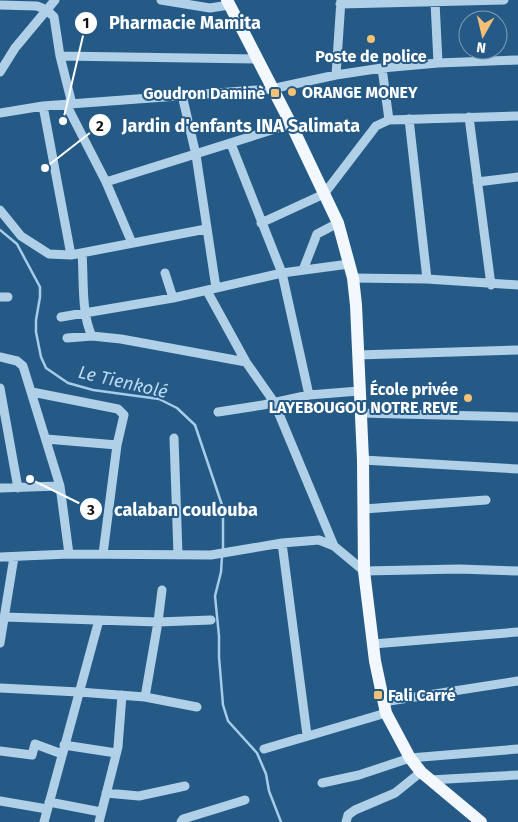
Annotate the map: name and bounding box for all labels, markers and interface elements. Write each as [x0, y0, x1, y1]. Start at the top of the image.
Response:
callout: Pharmacie Mamita [74, 7, 270, 40]
north arrow [458, 10, 508, 60]
text: Pharmacie Mamita [109, 12, 261, 34]
text: 1 [83, 14, 89, 32]
marker: Poste de police [365, 33, 377, 45]
text: N [475, 38, 487, 56]
place label: Poste de police [315, 47, 427, 66]
place label: ORANGE MONEY [302, 83, 418, 102]
place label: Goudron Daminè [143, 84, 265, 103]
marker: ORANGE MONEY [286, 86, 298, 98]
marker: Goudron Daminè [269, 87, 281, 99]
callout: Jardin d'enfants INA Salimata [87, 109, 371, 142]
text: Jardin d'enfants INA Salimata [121, 115, 360, 137]
text: 2 [96, 117, 104, 135]
water label: Le Tienkolé [76, 361, 170, 403]
place label: École privée LAYEBOUGOU NOTRE REVE [269, 379, 458, 417]
marker: École privée LAYEBOUGOU NOTRE REVE [462, 392, 474, 404]
callout: calaban coulouba [79, 493, 268, 526]
text: calaban coulouba [114, 499, 258, 521]
text: 3 [86, 501, 95, 519]
place label: Fali Carré [388, 686, 456, 705]
marker: Fali Carré [372, 689, 384, 701]

